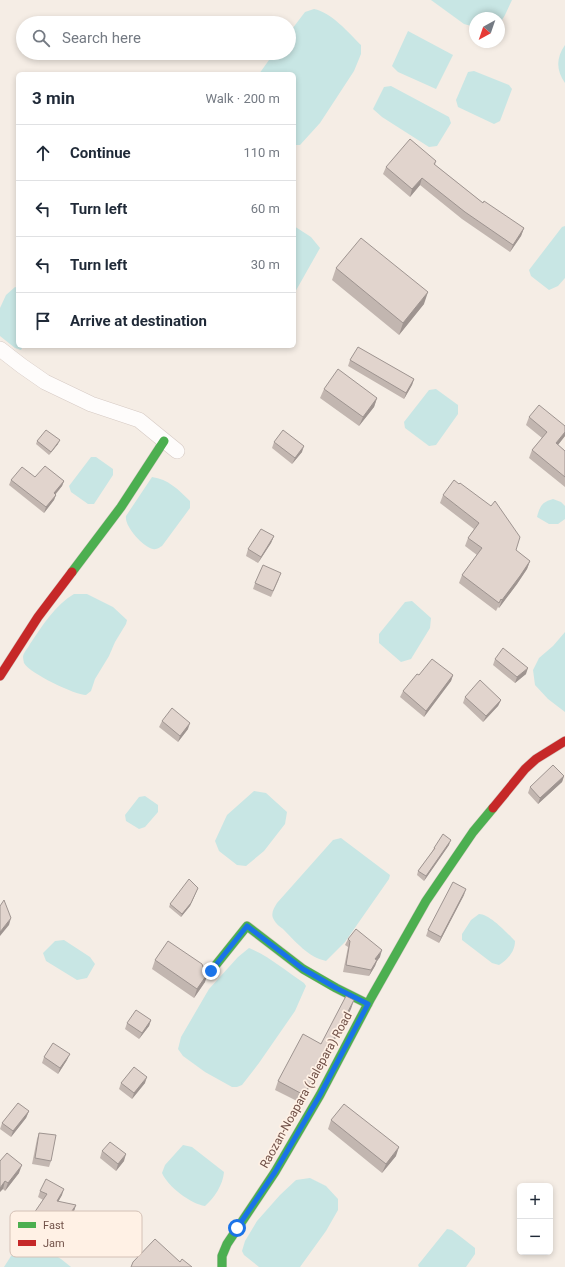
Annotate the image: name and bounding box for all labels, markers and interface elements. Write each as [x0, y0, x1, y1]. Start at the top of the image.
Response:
north arrow [469, 12, 505, 48]
search box [16, 16, 296, 60]
icon: search [30, 27, 52, 49]
text: Search here [62, 29, 141, 47]
text: 3 min [32, 88, 75, 108]
text: Walk · 200 m [205, 91, 280, 106]
icon: ahead [32, 142, 54, 164]
text: Continue [70, 144, 131, 162]
text: 110 m [243, 145, 280, 160]
icon: left [32, 198, 54, 220]
text: Turn left [70, 200, 127, 218]
text: 60 m [251, 201, 280, 216]
icon: left [32, 254, 54, 276]
text: Turn left [70, 256, 127, 274]
text: 30 m [251, 257, 280, 272]
icon: arrive [32, 310, 54, 332]
text: Arrive at destination [70, 312, 207, 330]
route end [202, 962, 220, 980]
street label: Raozan-Noapara (Jalepara) Road [257, 1009, 355, 1171]
map controls [517, 1183, 553, 1255]
button: + [517, 1183, 553, 1219]
legend [10, 1211, 142, 1257]
text: Fast [43, 1219, 65, 1232]
route start [228, 1219, 246, 1237]
button: − [517, 1219, 553, 1255]
text: Jam [43, 1237, 65, 1250]

